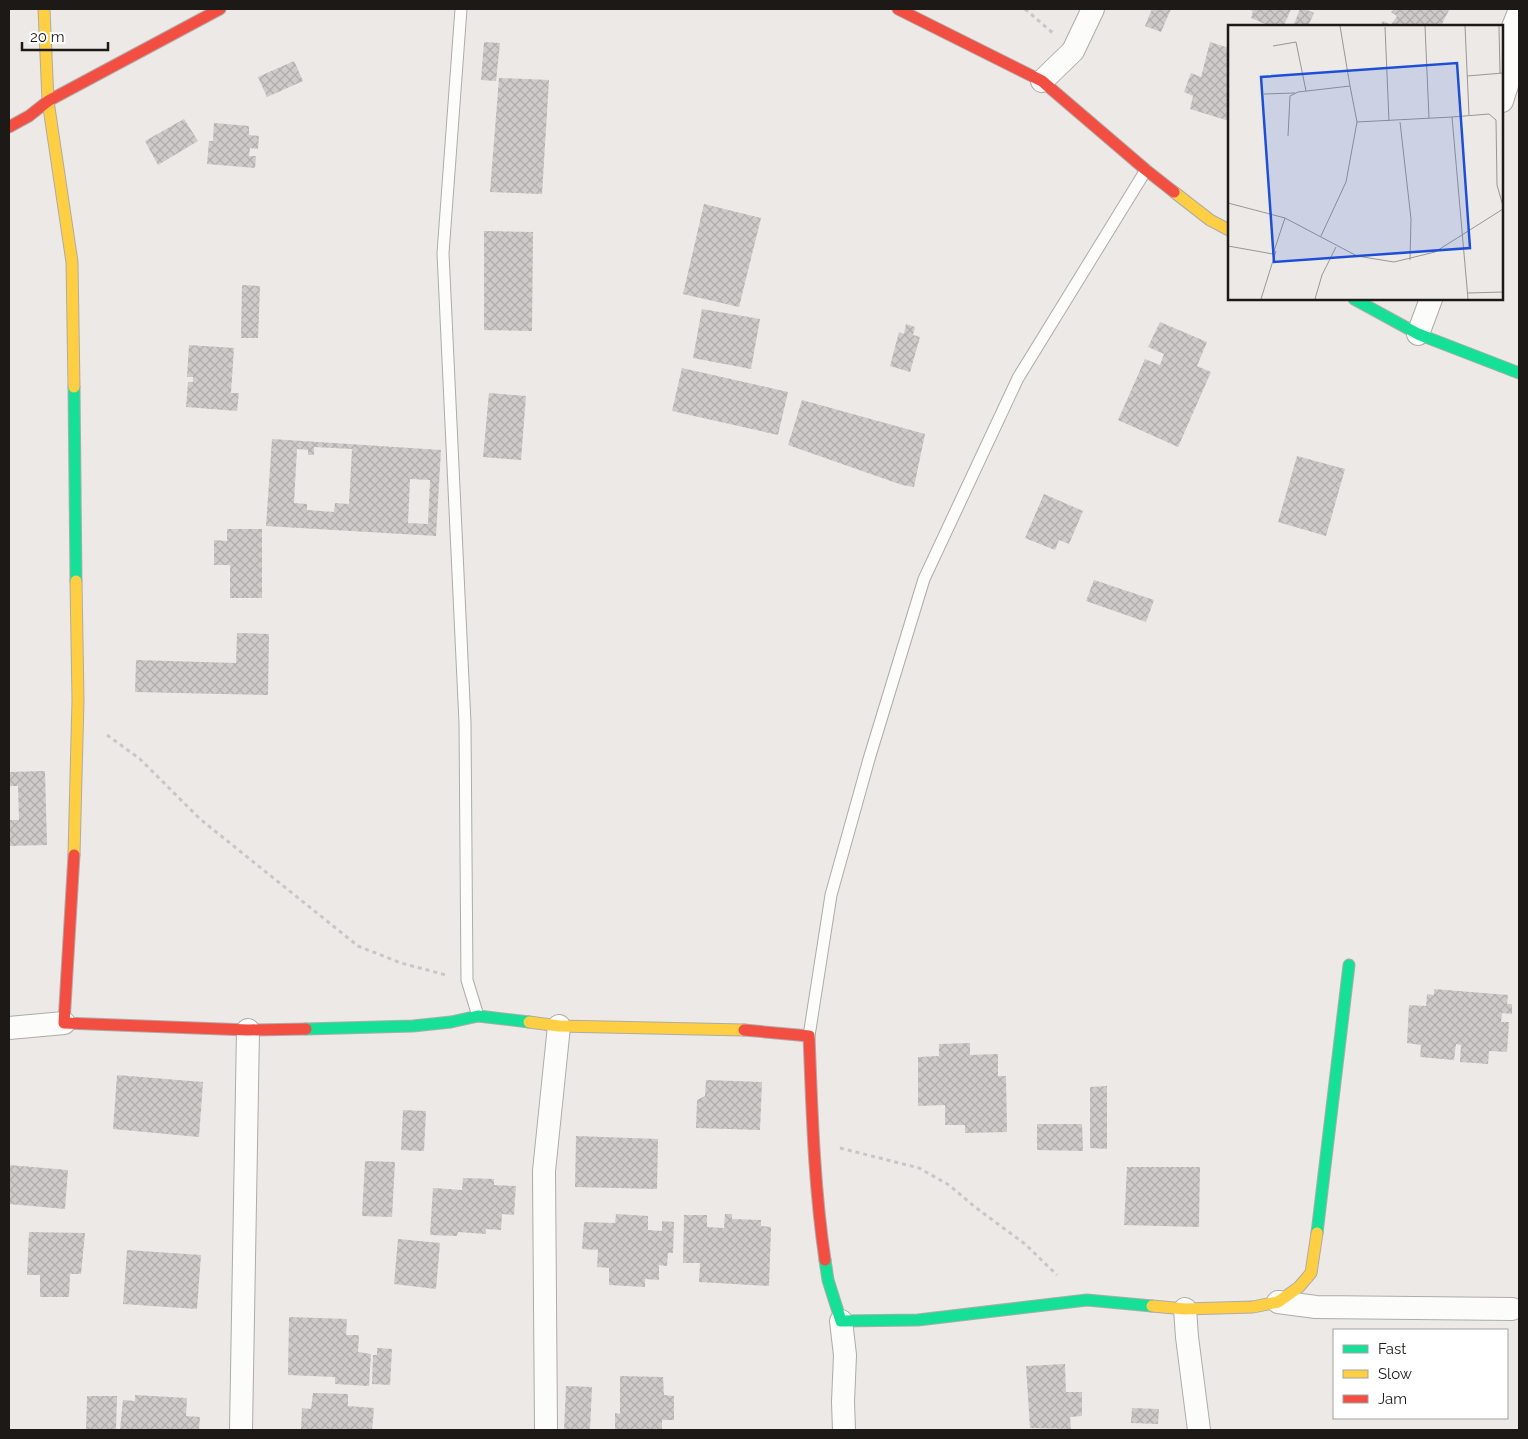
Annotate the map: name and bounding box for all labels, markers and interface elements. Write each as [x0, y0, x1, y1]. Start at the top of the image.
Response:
scale bar [22, 20, 109, 52]
inset map [1228, 25, 1503, 300]
text: 20 m [30, 28, 65, 46]
legend [1333, 1329, 1508, 1419]
text: Fast [1378, 1340, 1406, 1358]
text: Slow [1378, 1365, 1412, 1383]
text: Jam [1378, 1390, 1407, 1408]

